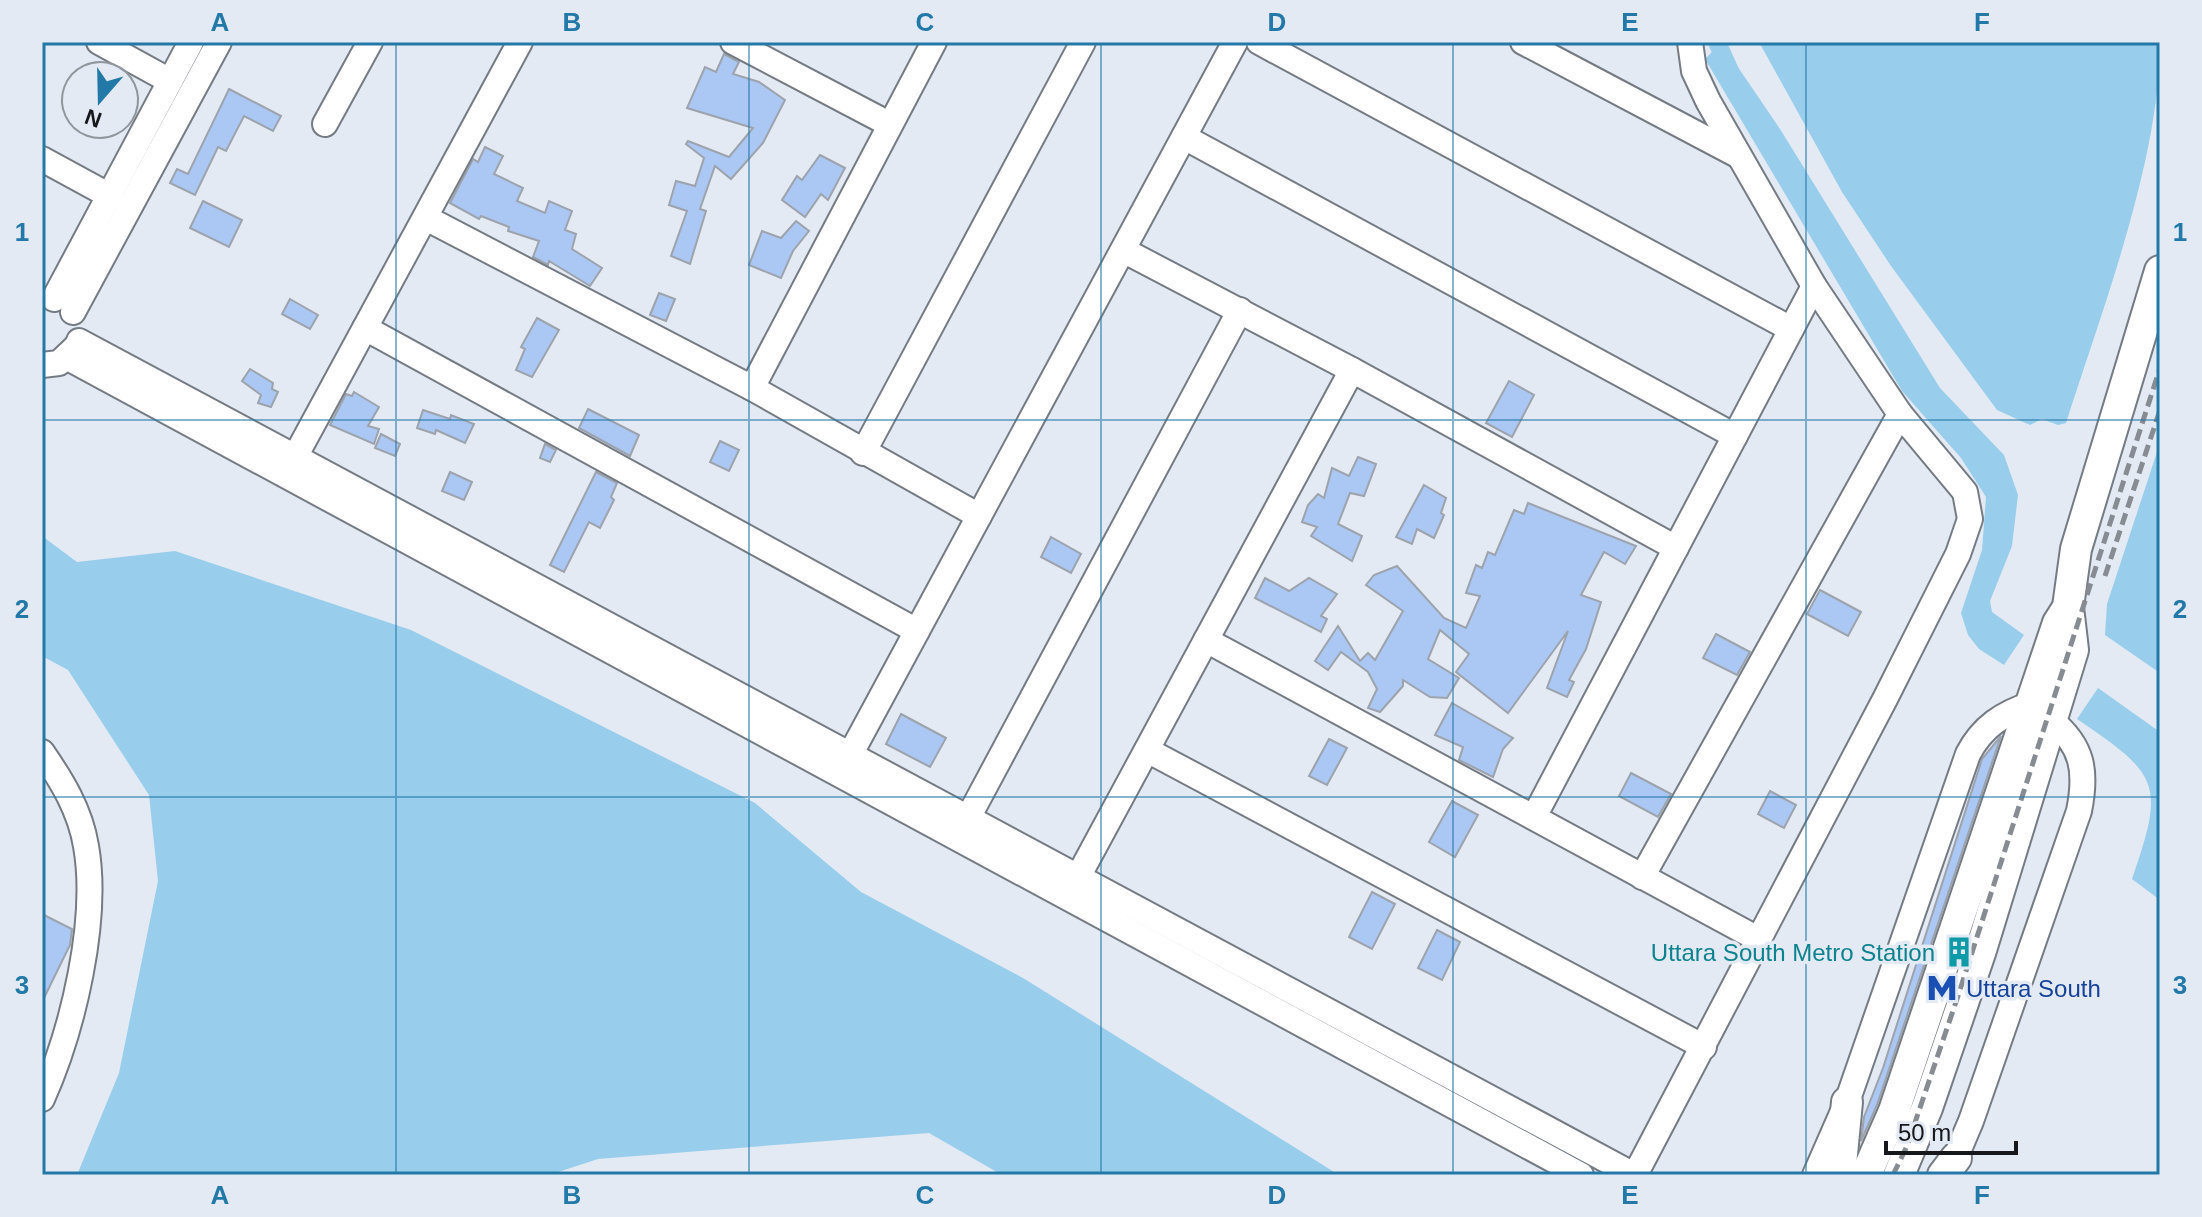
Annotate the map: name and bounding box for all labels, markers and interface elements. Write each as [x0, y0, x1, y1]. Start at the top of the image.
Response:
text: A [211, 7, 230, 37]
text: B [563, 7, 581, 37]
text: C [916, 7, 935, 37]
text: D [1268, 7, 1286, 37]
text: E [1621, 7, 1639, 37]
text: F [1974, 7, 1990, 37]
north arrow [60, 60, 140, 140]
text: N [82, 104, 105, 133]
text: 1 [15, 217, 29, 247]
text: 1 [2173, 217, 2187, 247]
text: 2 [15, 594, 29, 624]
text: 2 [2173, 594, 2187, 624]
building icon: Uttara South Metro Station [1942, 935, 1976, 969]
place label: Uttara South Metro Station [1651, 939, 1935, 966]
text: 3 [15, 970, 29, 1000]
text: 3 [2173, 970, 2187, 1000]
metro station icon: Uttara South [1925, 971, 1959, 1005]
place label: Uttara South [1966, 975, 2101, 1002]
scale bar [1886, 1105, 2016, 1155]
text: 50 m [1898, 1119, 1951, 1146]
text: A [211, 1180, 230, 1210]
text: B [563, 1180, 581, 1210]
text: C [916, 1180, 935, 1210]
text: D [1268, 1180, 1286, 1210]
text: E [1621, 1180, 1639, 1210]
text: F [1974, 1180, 1990, 1210]

